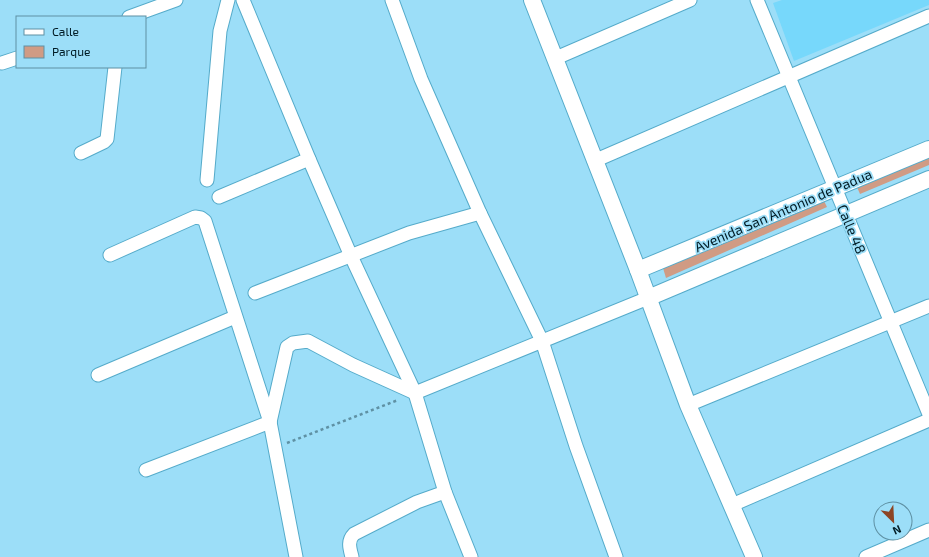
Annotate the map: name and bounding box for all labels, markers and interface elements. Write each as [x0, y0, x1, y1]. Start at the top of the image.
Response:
legend [16, 16, 146, 68]
text: Calle [52, 24, 79, 38]
text: Parque [52, 44, 90, 58]
street label: Avenida San Antonio de Padua [692, 165, 874, 255]
street label: Calle 48 [834, 202, 870, 256]
north arrow [873, 501, 913, 541]
text: N [891, 523, 904, 538]

